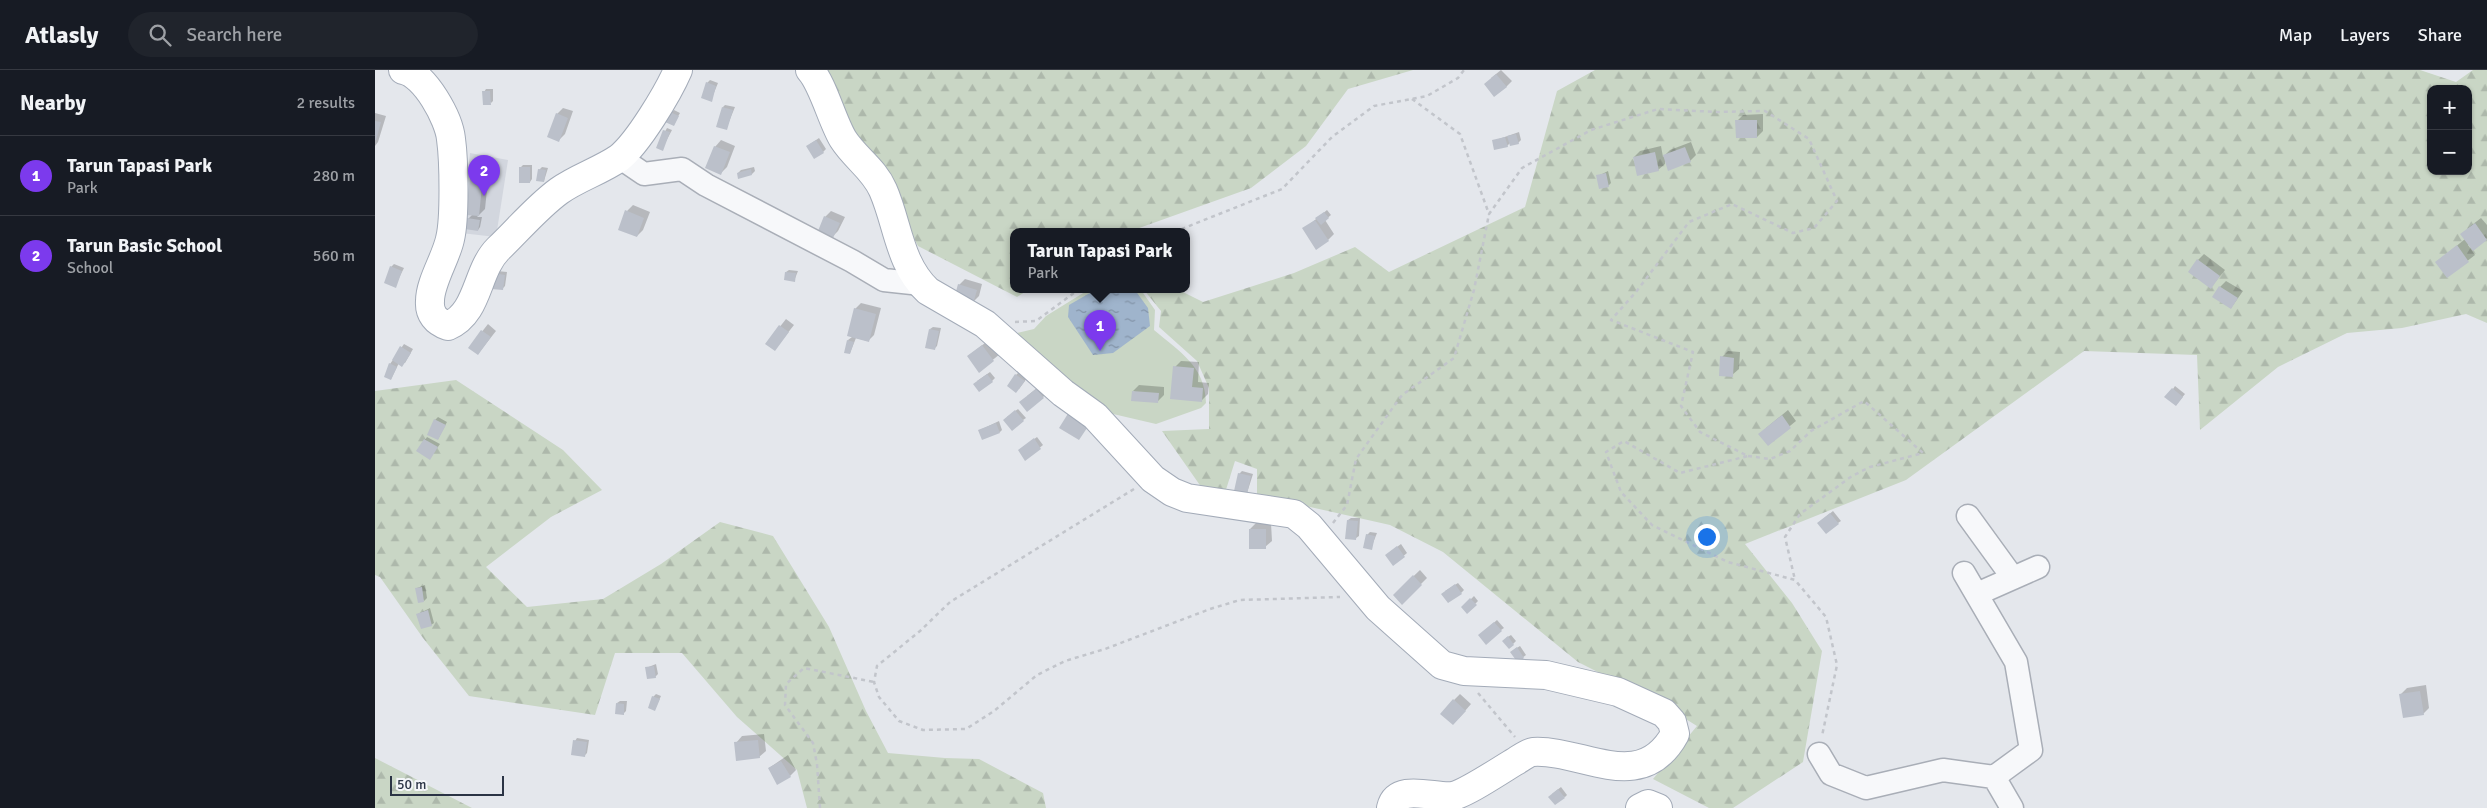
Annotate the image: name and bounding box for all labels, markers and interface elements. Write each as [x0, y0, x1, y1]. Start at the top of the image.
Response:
search box [128, 12, 478, 57]
text: Atlasly [25, 20, 98, 50]
icon: search [146, 21, 174, 49]
text: Search here [186, 23, 282, 47]
text: Map [2279, 24, 2312, 46]
text: Layers [2340, 24, 2390, 46]
text: Share [2418, 24, 2462, 46]
map controls [2427, 85, 2472, 175]
button: + [2427, 85, 2472, 130]
text: Nearby [20, 90, 86, 116]
text: 2 results [296, 93, 355, 113]
button: − [2427, 130, 2472, 175]
text: Tarun Tapasi Park [67, 154, 212, 178]
pin: 2 [468, 155, 500, 196]
text: 1 [32, 166, 40, 186]
text: 280 m [313, 166, 355, 186]
text: Park [67, 178, 98, 198]
popup [1010, 228, 1190, 293]
text: Tarun Basic School [67, 234, 222, 258]
text: Tarun Tapasi Park [1027, 239, 1173, 263]
text: 2 [32, 246, 40, 266]
text: 560 m [313, 246, 355, 266]
text: School [67, 258, 113, 278]
text: Park [1027, 263, 1058, 283]
pin: 1 [1084, 310, 1116, 351]
your location [1694, 524, 1720, 550]
scale bar [390, 773, 504, 796]
text: 50 m [397, 776, 426, 793]

